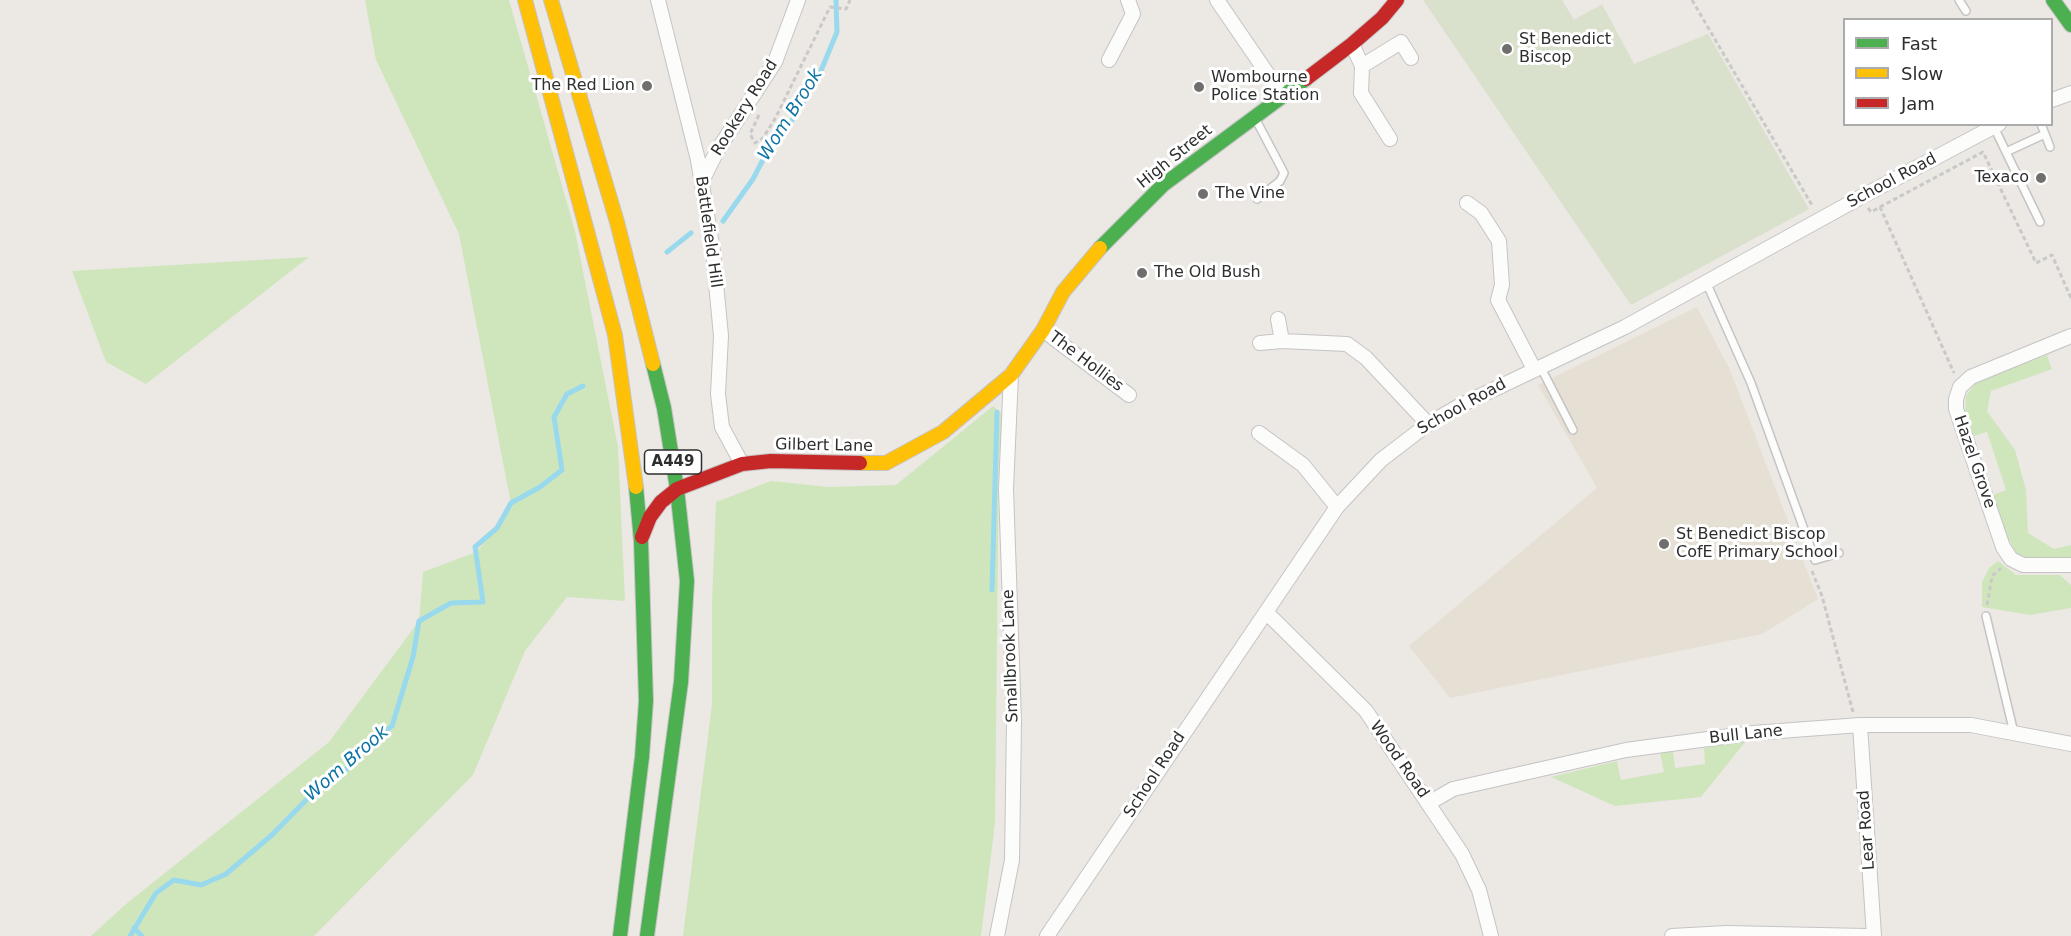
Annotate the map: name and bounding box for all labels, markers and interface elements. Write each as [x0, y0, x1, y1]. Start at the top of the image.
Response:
legend [1843, 18, 2053, 126]
place label: St Benedict Biscop [1519, 30, 1611, 68]
text: Fast [1901, 33, 1937, 54]
marker: St Benedict Biscop [1500, 42, 1514, 56]
street label: Rookery Road [708, 56, 782, 160]
text: Slow [1901, 63, 1943, 84]
water label: Wom Brook [754, 65, 828, 165]
place label: Wombourne Police Station [1211, 68, 1319, 106]
place label: The Red Lion [531, 76, 635, 96]
marker: The Red Lion [640, 79, 654, 93]
marker: Wombourne Police Station [1192, 80, 1206, 94]
text: Jam [1901, 93, 1935, 114]
street label: High Street [1134, 121, 1216, 193]
street label: School Road [1844, 149, 1940, 213]
place label: Texaco [1975, 168, 2029, 188]
marker: Texaco [2034, 171, 2048, 185]
street label: Battlefield Hill [691, 175, 725, 289]
place label: The Vine [1215, 184, 1285, 204]
marker: The Vine [1196, 187, 1210, 201]
place label: The Old Bush [1154, 263, 1261, 283]
marker: The Old Bush [1135, 266, 1149, 280]
street label: The Hollies [1045, 328, 1127, 396]
street label: School Road [1414, 375, 1510, 439]
street label: Hazel Grove [1949, 413, 1999, 511]
street label: Gilbert Lane [775, 436, 873, 456]
road number: A449 [644, 450, 702, 474]
place label: St Benedict Biscop CofE Primary School [1676, 525, 1838, 563]
marker: St Benedict Biscop CofE Primary School [1657, 537, 1671, 551]
street label: Smallbrook Lane [999, 589, 1023, 723]
street label: Wood Road [1365, 718, 1433, 802]
water label: Wom Brook [301, 722, 393, 806]
street label: Bull Lane [1708, 722, 1784, 748]
street label: School Road [1120, 729, 1190, 821]
street label: Lear Road [1855, 789, 1879, 871]

